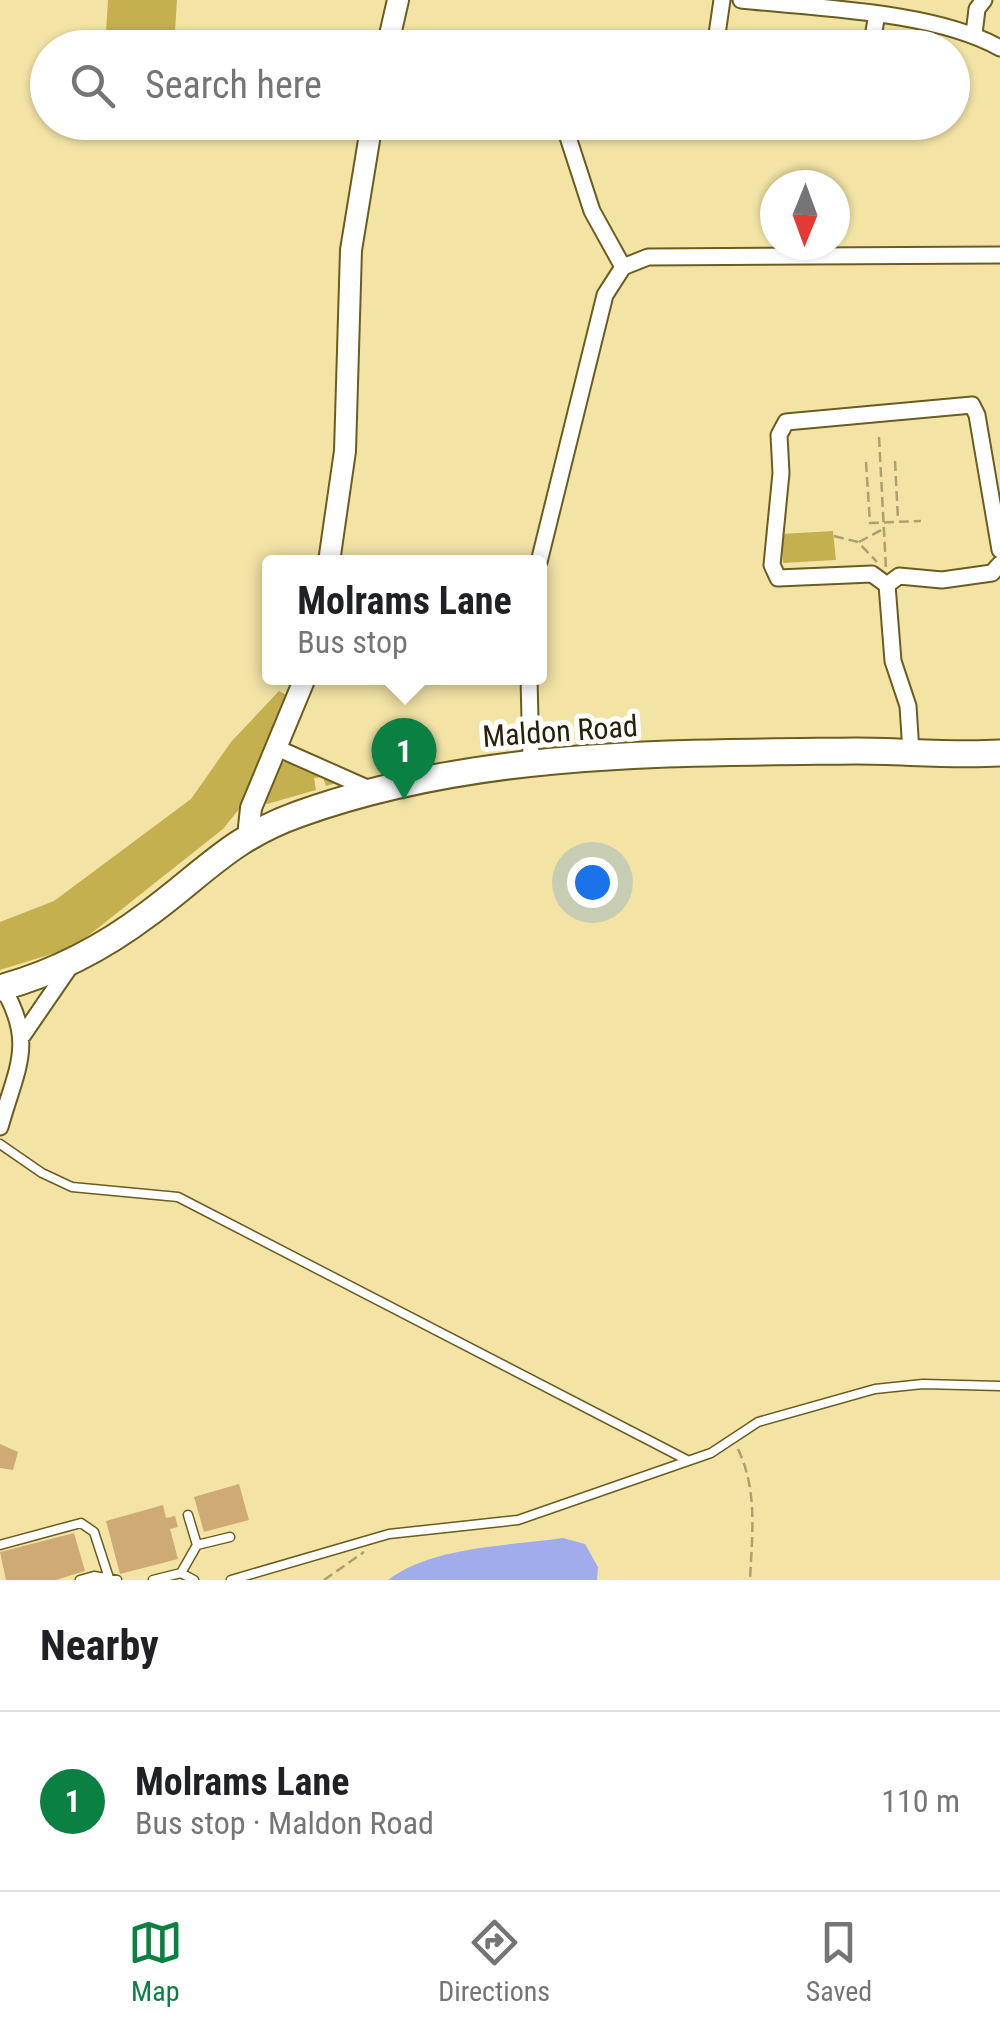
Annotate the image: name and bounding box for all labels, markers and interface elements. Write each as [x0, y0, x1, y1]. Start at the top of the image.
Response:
search box [30, 30, 970, 140]
icon: search [65, 58, 120, 113]
text: Search here [145, 63, 322, 107]
north arrow [760, 170, 850, 260]
popup [262, 555, 547, 685]
text: Molrams Lane [297, 579, 512, 623]
text: Bus stop [297, 623, 408, 661]
street label: Maldon Road [481, 708, 639, 754]
pin: 1 [372, 718, 436, 800]
your location [567, 857, 618, 908]
text: Nearby [40, 1621, 159, 1670]
text: Molrams Lane [135, 1760, 349, 1804]
text: 1 [64, 1782, 81, 1820]
text: 110 m [881, 1782, 960, 1820]
text: Bus stop · Maldon Road [135, 1804, 434, 1842]
tab: Map [128, 1915, 183, 2008]
tab: Directions [438, 1915, 550, 2008]
tab: Saved [806, 1915, 872, 2008]

